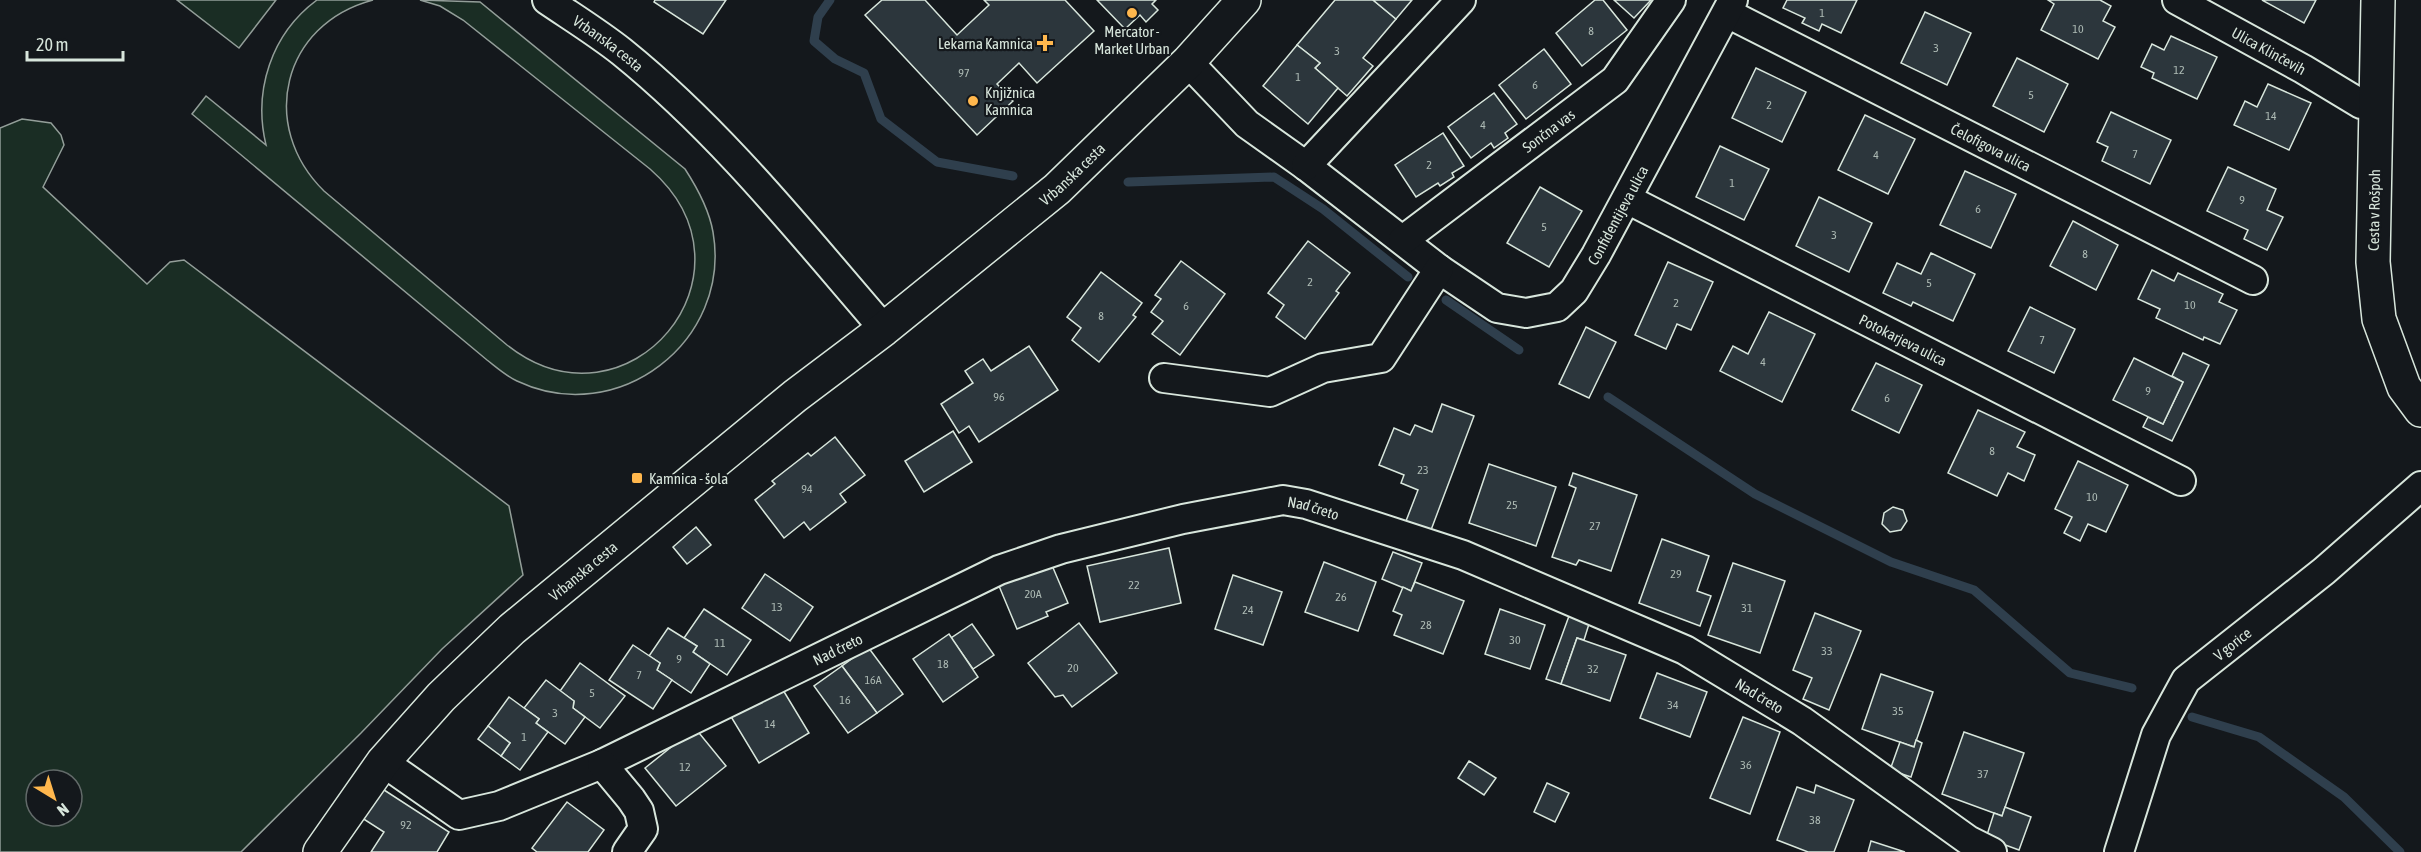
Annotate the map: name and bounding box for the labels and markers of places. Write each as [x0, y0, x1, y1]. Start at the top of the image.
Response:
marker: Mercator - Market Urban [1125, 6, 1139, 20]
place label: Mercator - Market Urban [1094, 23, 1170, 57]
place label: Lekarna Kamnica [938, 35, 1033, 52]
marker: Lekarna Kamnica [1038, 36, 1052, 50]
place label: Knjižnica Kamnica [985, 84, 1035, 118]
marker: Knjižnica Kamnica [966, 94, 980, 108]
place label: Kamnica - šola [649, 470, 728, 487]
marker: Kamnica - šola [630, 471, 644, 485]

